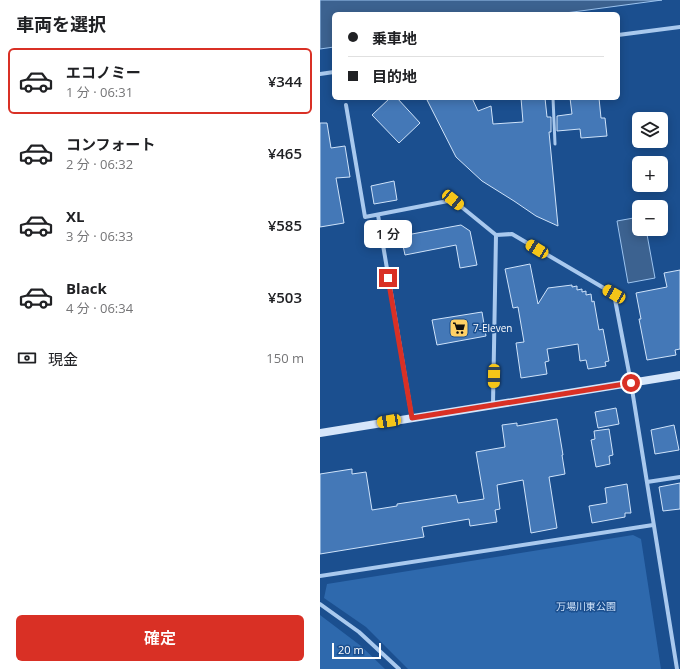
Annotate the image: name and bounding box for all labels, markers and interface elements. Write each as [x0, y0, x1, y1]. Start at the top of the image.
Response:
text: 車両を選択 [16, 12, 106, 36]
text: 乗車地 [372, 28, 417, 48]
text: エコノミー [66, 62, 141, 82]
icon: car [18, 63, 54, 99]
text: 目的地 [372, 66, 417, 86]
text: ¥344 [268, 71, 302, 91]
text: 1 分 · 06:31 [66, 83, 133, 101]
map controls [632, 112, 668, 236]
button: layers [632, 112, 668, 148]
text: コンフォート [66, 134, 156, 154]
icon: car [18, 135, 54, 171]
text: ¥465 [268, 143, 302, 163]
text: 2 分 · 06:32 [66, 155, 133, 173]
button: + [632, 156, 668, 192]
car [440, 188, 466, 212]
button: − [632, 200, 668, 236]
text: XL [66, 206, 84, 226]
icon: car [18, 207, 54, 243]
text: ¥585 [268, 215, 302, 235]
callout: 1 分 [364, 220, 412, 248]
text: 1 分 [376, 225, 400, 243]
text: 3 分 · 06:33 [66, 227, 133, 245]
car [524, 238, 550, 260]
route end [379, 269, 397, 287]
text: Black [66, 278, 107, 298]
icon: car [18, 279, 54, 315]
car [601, 283, 627, 305]
text: ¥503 [268, 287, 302, 307]
text: 4 分 · 06:34 [66, 299, 133, 317]
supermarket icon: 7-Eleven [448, 317, 470, 339]
place label: 7-Eleven [473, 321, 512, 335]
icon: cash [16, 347, 38, 369]
text: 現金 [48, 349, 78, 369]
text: 150 m [266, 349, 304, 367]
car [488, 364, 500, 388]
route start [622, 374, 640, 392]
car [376, 413, 402, 429]
park label: 万場川東公園 [556, 599, 616, 613]
button: 確定 [16, 615, 304, 661]
scale bar [332, 641, 381, 660]
text: 20 m [338, 642, 364, 657]

